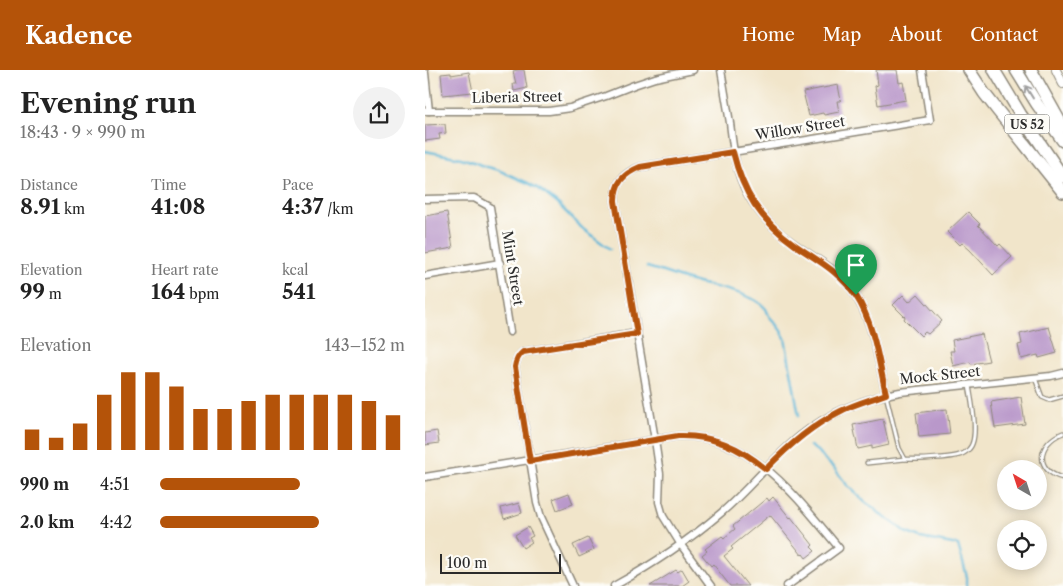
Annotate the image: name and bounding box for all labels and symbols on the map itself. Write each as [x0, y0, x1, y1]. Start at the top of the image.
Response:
one-way arrow [1023, 85, 1033, 99]
street label: Liberia Street [472, 87, 562, 107]
street label: Willow Street [753, 112, 846, 144]
road number: US 52 [1005, 114, 1049, 134]
street label: Mint Street [498, 229, 528, 307]
pin [835, 244, 877, 295]
street label: Mock Street [899, 362, 981, 388]
north arrow [997, 460, 1047, 510]
scale bar [440, 551, 561, 574]

